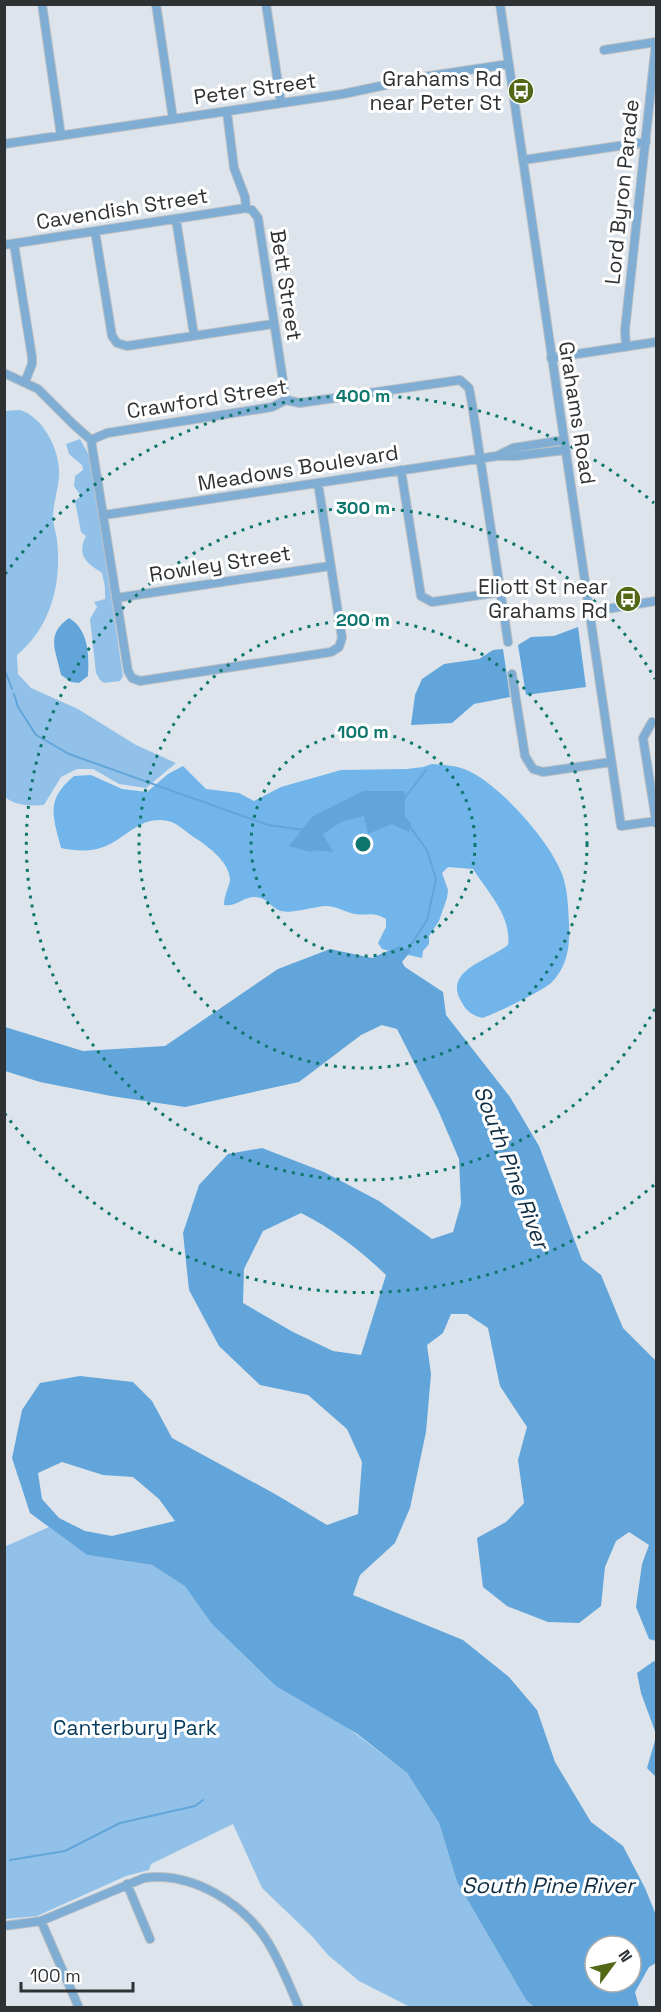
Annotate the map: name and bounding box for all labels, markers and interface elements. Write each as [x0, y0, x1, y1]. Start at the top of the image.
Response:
place label: Grahams Rd near Peter St [369, 65, 502, 116]
street label: Peter Street [192, 67, 318, 110]
bus stop icon: Grahams Rd near Peter St [506, 76, 536, 106]
street label: Lord Byron Parade [598, 98, 645, 286]
street label: Cavendish Street [34, 182, 210, 235]
street label: Bett Street [264, 227, 309, 342]
street label: Grahams Road [553, 339, 602, 486]
street label: Crawford Street [125, 372, 289, 425]
text: 400 m [336, 384, 390, 407]
street label: Meadows Boulevard [196, 438, 400, 497]
text: 300 m [336, 496, 390, 519]
street label: Rowley Street [147, 539, 293, 588]
place label: Eliott St near Grahams Rd [478, 573, 608, 624]
bus stop icon: Eliott St near Grahams Rd [613, 584, 643, 614]
text: 200 m [336, 608, 390, 631]
text: 100 m [337, 720, 389, 743]
centre of rings [353, 834, 373, 854]
water label: South Pine River [468, 1081, 557, 1255]
park label: Canterbury Park [53, 1714, 217, 1741]
water label: South Pine River [462, 1871, 637, 1899]
north arrow [583, 1934, 643, 1994]
text: N [613, 1946, 637, 1966]
scale bar [21, 1955, 134, 1993]
text: 100 m [30, 1964, 81, 1987]

